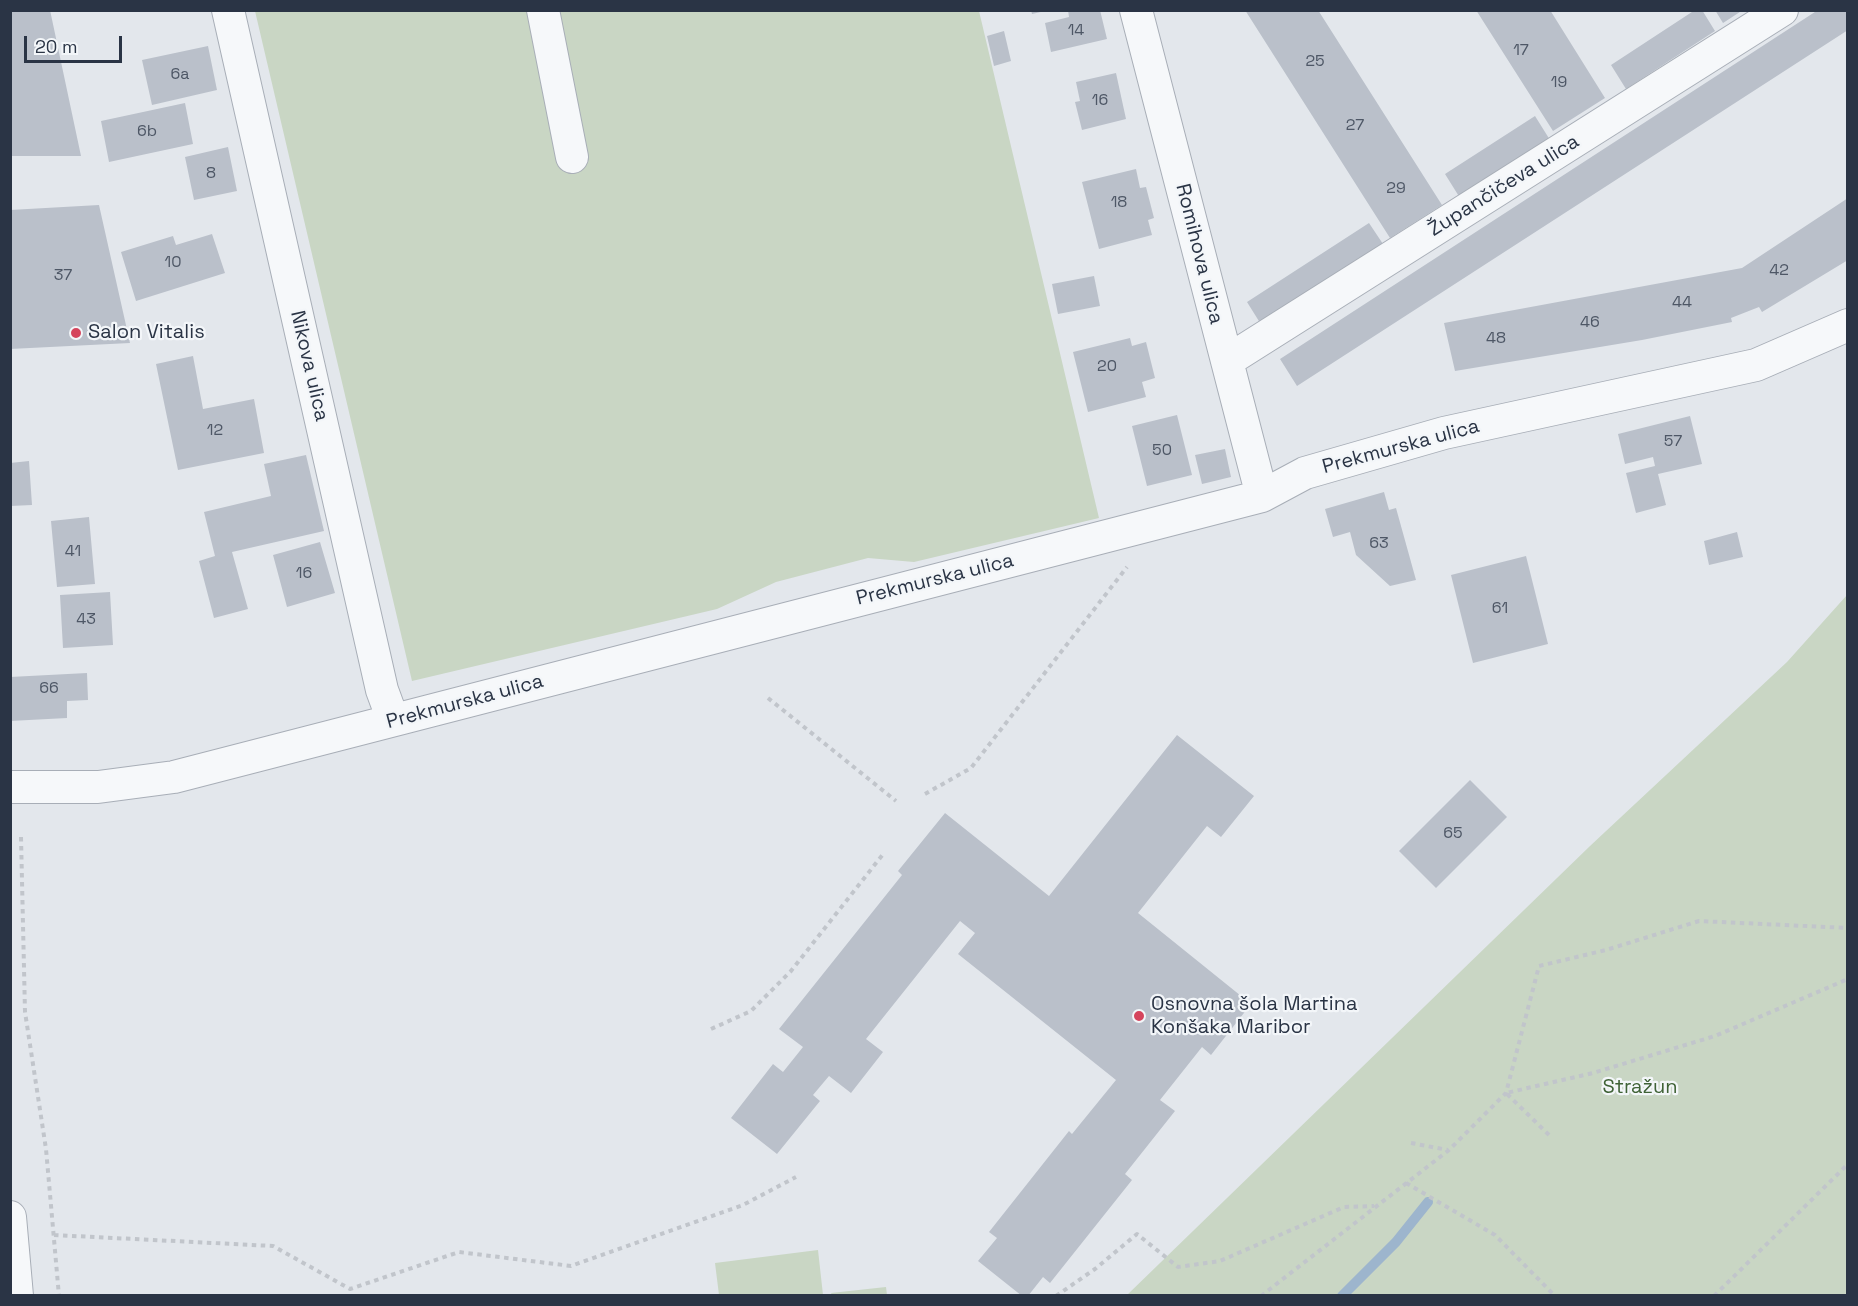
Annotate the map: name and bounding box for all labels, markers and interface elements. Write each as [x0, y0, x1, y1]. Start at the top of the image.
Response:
house number: 14 [1068, 21, 1084, 41]
scale bar [27, 24, 124, 62]
text: 20 m [35, 35, 78, 58]
house number: 17 [1513, 41, 1529, 61]
house number: 25 [1305, 52, 1325, 72]
house number: 6a [171, 65, 189, 85]
house number: 19 [1551, 73, 1567, 93]
house number: 16 [1092, 91, 1108, 111]
house number: 27 [1346, 116, 1364, 136]
house number: 6b [137, 122, 157, 142]
street label: Župančičeva ulica [1424, 130, 1584, 242]
house number: 8 [206, 164, 216, 184]
house number: 29 [1386, 179, 1406, 199]
street label: Romihova ulica [1170, 181, 1228, 327]
house number: 18 [1111, 193, 1127, 213]
house number: 10 [165, 253, 181, 273]
house number: 42 [1769, 261, 1789, 281]
house number: 37 [54, 266, 72, 286]
house number: 44 [1672, 293, 1692, 313]
street label: Nikova ulica [285, 308, 333, 424]
house number: 46 [1580, 313, 1600, 333]
place label: Salon Vitalis [88, 321, 205, 345]
marker: Salon Vitalis [69, 326, 83, 340]
house number: 48 [1486, 329, 1506, 349]
house number: 20 [1097, 357, 1117, 377]
street label: Prekmurska ulica [1320, 414, 1482, 480]
house number: 12 [207, 421, 223, 441]
house number: 57 [1664, 432, 1682, 452]
house number: 50 [1152, 441, 1172, 461]
house number: 63 [1369, 534, 1389, 554]
house number: 41 [65, 542, 81, 562]
street label: Prekmurska ulica [854, 549, 1016, 611]
house number: 16 [296, 564, 312, 584]
house number: 61 [1492, 599, 1508, 619]
house number: 43 [76, 610, 96, 630]
street label: Prekmurska ulica [384, 669, 546, 735]
house number: 66 [39, 679, 59, 699]
house number: 65 [1443, 824, 1463, 844]
place label: Osnovna šola Martina Konšaka Maribor [1151, 993, 1357, 1040]
marker: Osnovna šola Martina Konšaka Maribor [1132, 1009, 1146, 1023]
park label: Stražun [1602, 1076, 1678, 1100]

